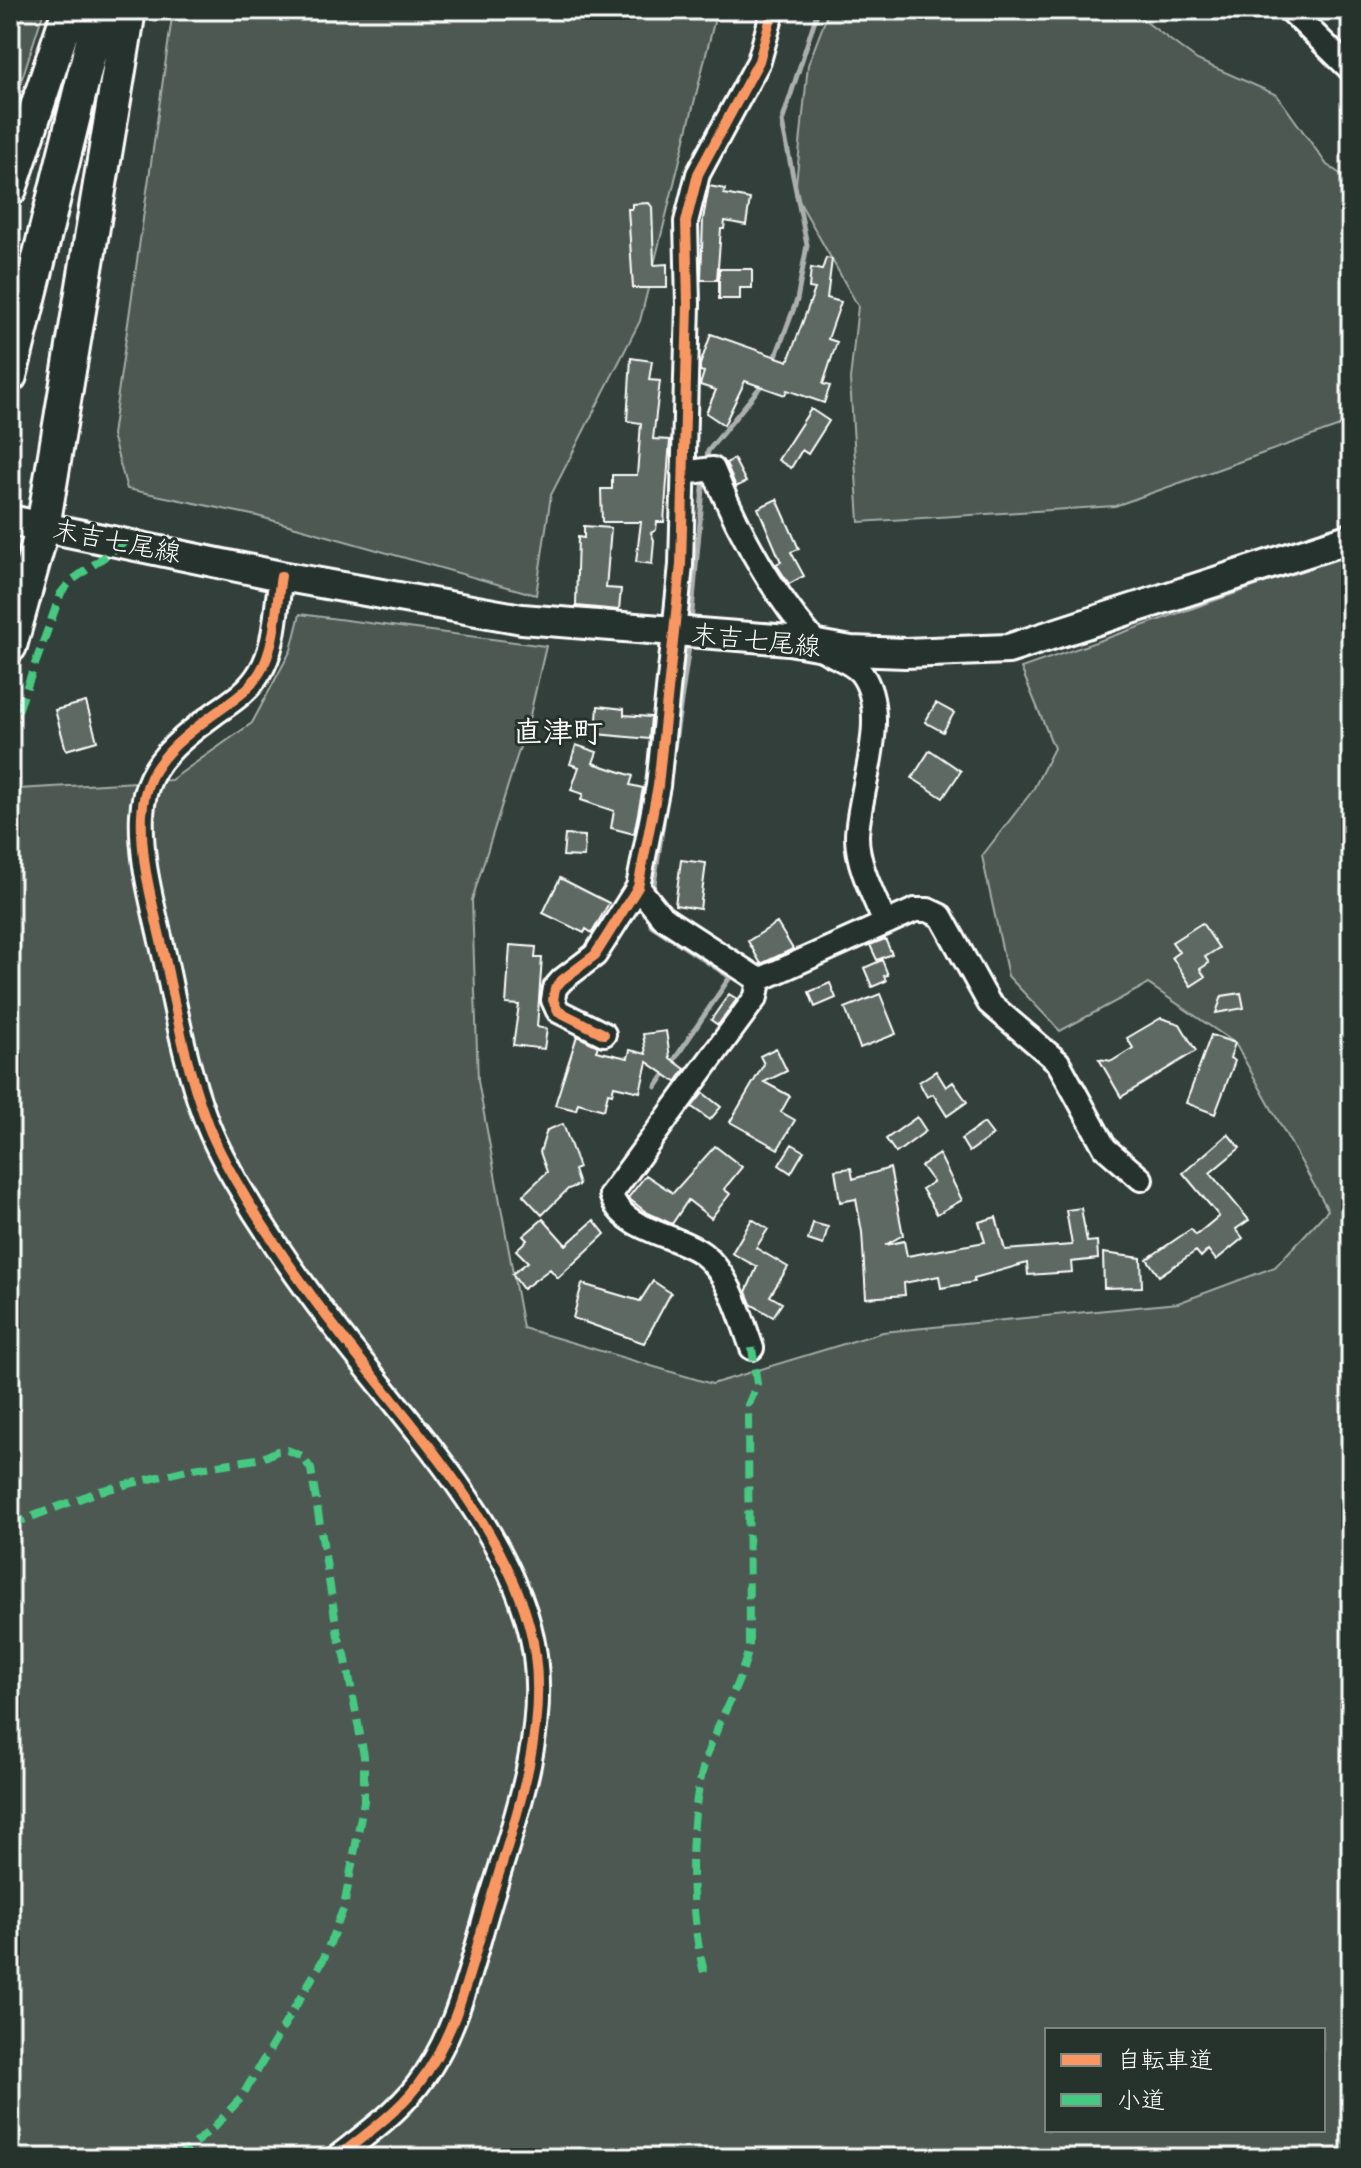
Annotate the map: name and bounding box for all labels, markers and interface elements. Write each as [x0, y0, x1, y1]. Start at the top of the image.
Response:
street label: 末吉七尾線 [50, 511, 184, 569]
street label: 末吉七尾線 [690, 615, 823, 663]
district label: 直津町 [513, 710, 603, 750]
legend [1045, 2028, 1325, 2132]
text: 自転車道 [1117, 2043, 1213, 2074]
text: 小道 [1117, 2083, 1165, 2114]

